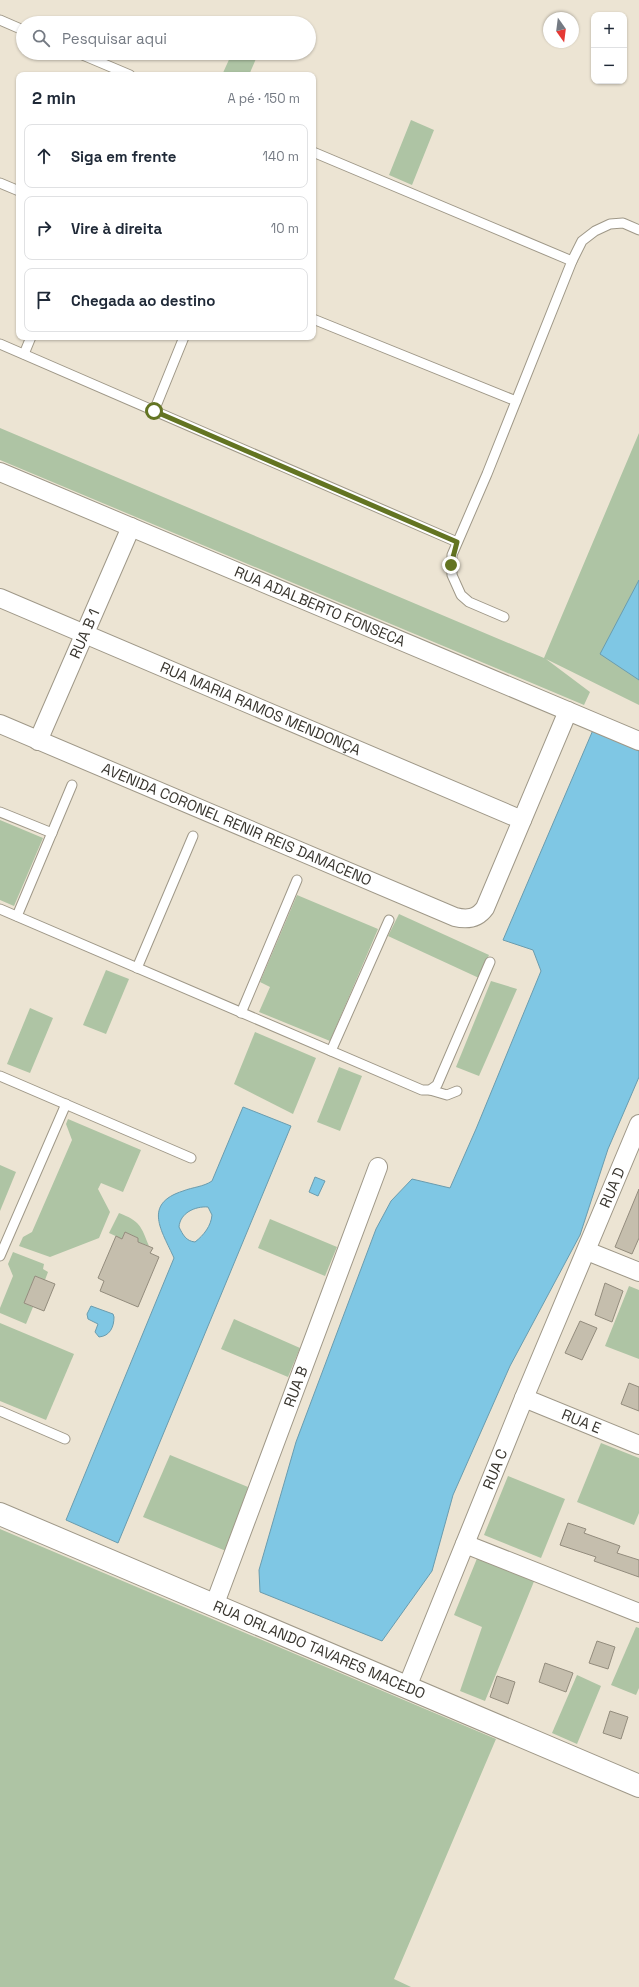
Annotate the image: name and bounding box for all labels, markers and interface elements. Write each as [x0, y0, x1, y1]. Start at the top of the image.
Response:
north arrow [543, 12, 579, 48]
map controls [591, 12, 627, 84]
button: + [591, 12, 627, 48]
search box [16, 16, 316, 60]
icon: search [30, 27, 52, 49]
text: Pesquisar aqui [62, 29, 167, 48]
button: − [591, 48, 627, 84]
text: 2 min [32, 87, 76, 109]
text: A pé · 150 m [227, 90, 300, 107]
icon: ahead [33, 145, 55, 167]
text: Siga em frente [71, 147, 177, 166]
text: 140 m [263, 148, 299, 165]
icon: right [33, 217, 55, 239]
text: Vire à direita [71, 219, 162, 238]
text: 10 m [271, 220, 299, 237]
icon: arrive [33, 289, 55, 311]
text: Chegada ao destino [71, 291, 215, 310]
route start [145, 402, 163, 420]
route end [442, 556, 460, 574]
street label: RUA ADALBERTO FONSECA [232, 562, 409, 651]
street label: RUA B 1 [65, 606, 103, 661]
street label: RUA MARIA RAMOS MENDONÇA [157, 657, 364, 760]
street label: AVENIDA CORONEL RENIR REIS DAMACENO [99, 758, 375, 890]
street label: RUA D [595, 1164, 629, 1211]
street label: RUA B [279, 1363, 312, 1410]
street label: RUA E [559, 1404, 604, 1438]
street label: RUA C [478, 1446, 511, 1492]
street label: RUA ORLANDO TAVARES MACEDO [211, 1596, 428, 1703]

